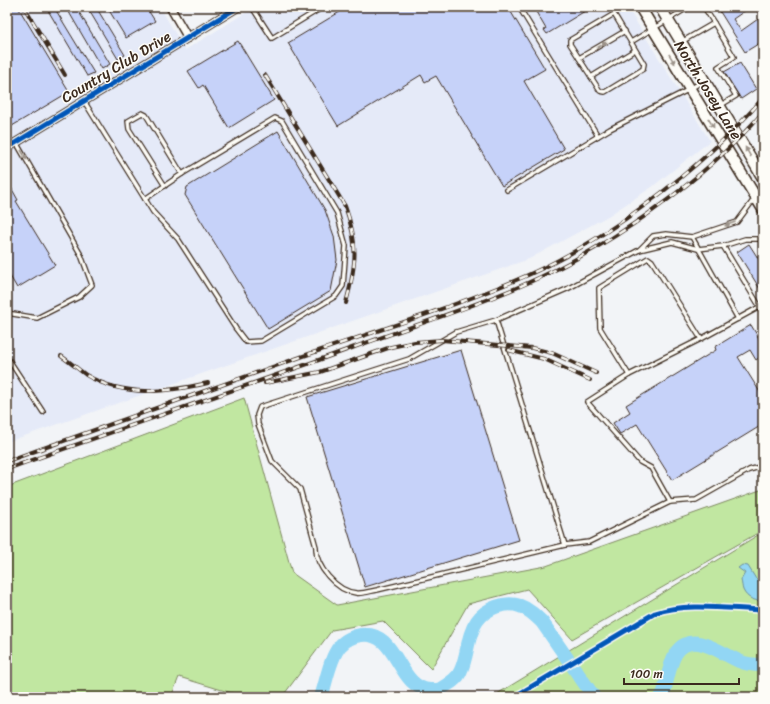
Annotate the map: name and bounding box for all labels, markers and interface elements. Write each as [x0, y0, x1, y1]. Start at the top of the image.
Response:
street label: Country Club Drive [56, 24, 176, 110]
street label: North Josey Lane [667, 35, 749, 145]
one-way arrow [596, 41, 608, 48]
one-way arrow [668, 53, 675, 65]
one-way arrow [707, 118, 715, 128]
one-way arrow [744, 146, 751, 158]
one-way arrow [21, 150, 28, 161]
one-way arrow [723, 222, 735, 228]
scale bar [624, 660, 739, 686]
text: 100 m [630, 663, 663, 685]

